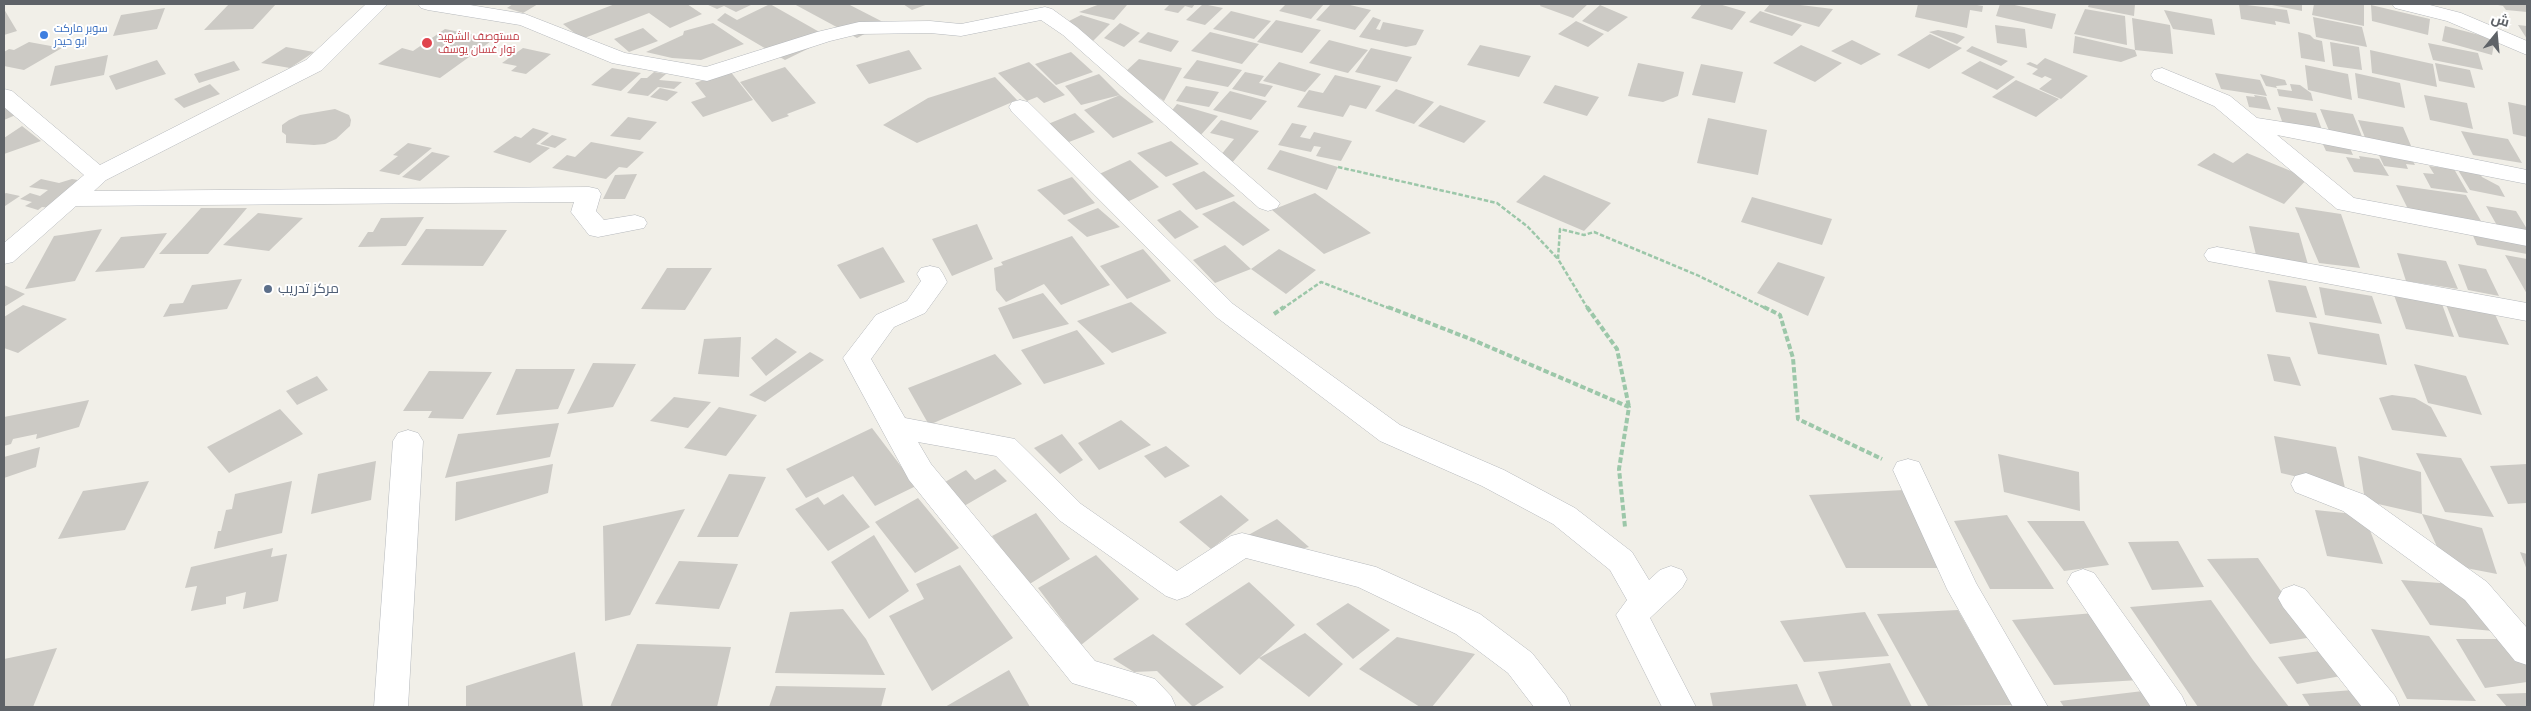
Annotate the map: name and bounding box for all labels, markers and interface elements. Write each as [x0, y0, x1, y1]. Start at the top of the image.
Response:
text: ش [2489, 9, 2512, 31]
north arrow [2471, 10, 2521, 60]
place label: سوبر ماركت ابو حيدر [54, 22, 108, 48]
marker: سوبر ماركت ابو حيدر [38, 29, 50, 41]
place label: مستوصف الشهيد نوار غسان يوسف [438, 30, 519, 56]
marker: مستوصف الشهيد نوار غسان يوسف [420, 36, 434, 50]
place label: مركز تدريب [278, 281, 339, 297]
marker: مركز تدريب [262, 283, 274, 295]

